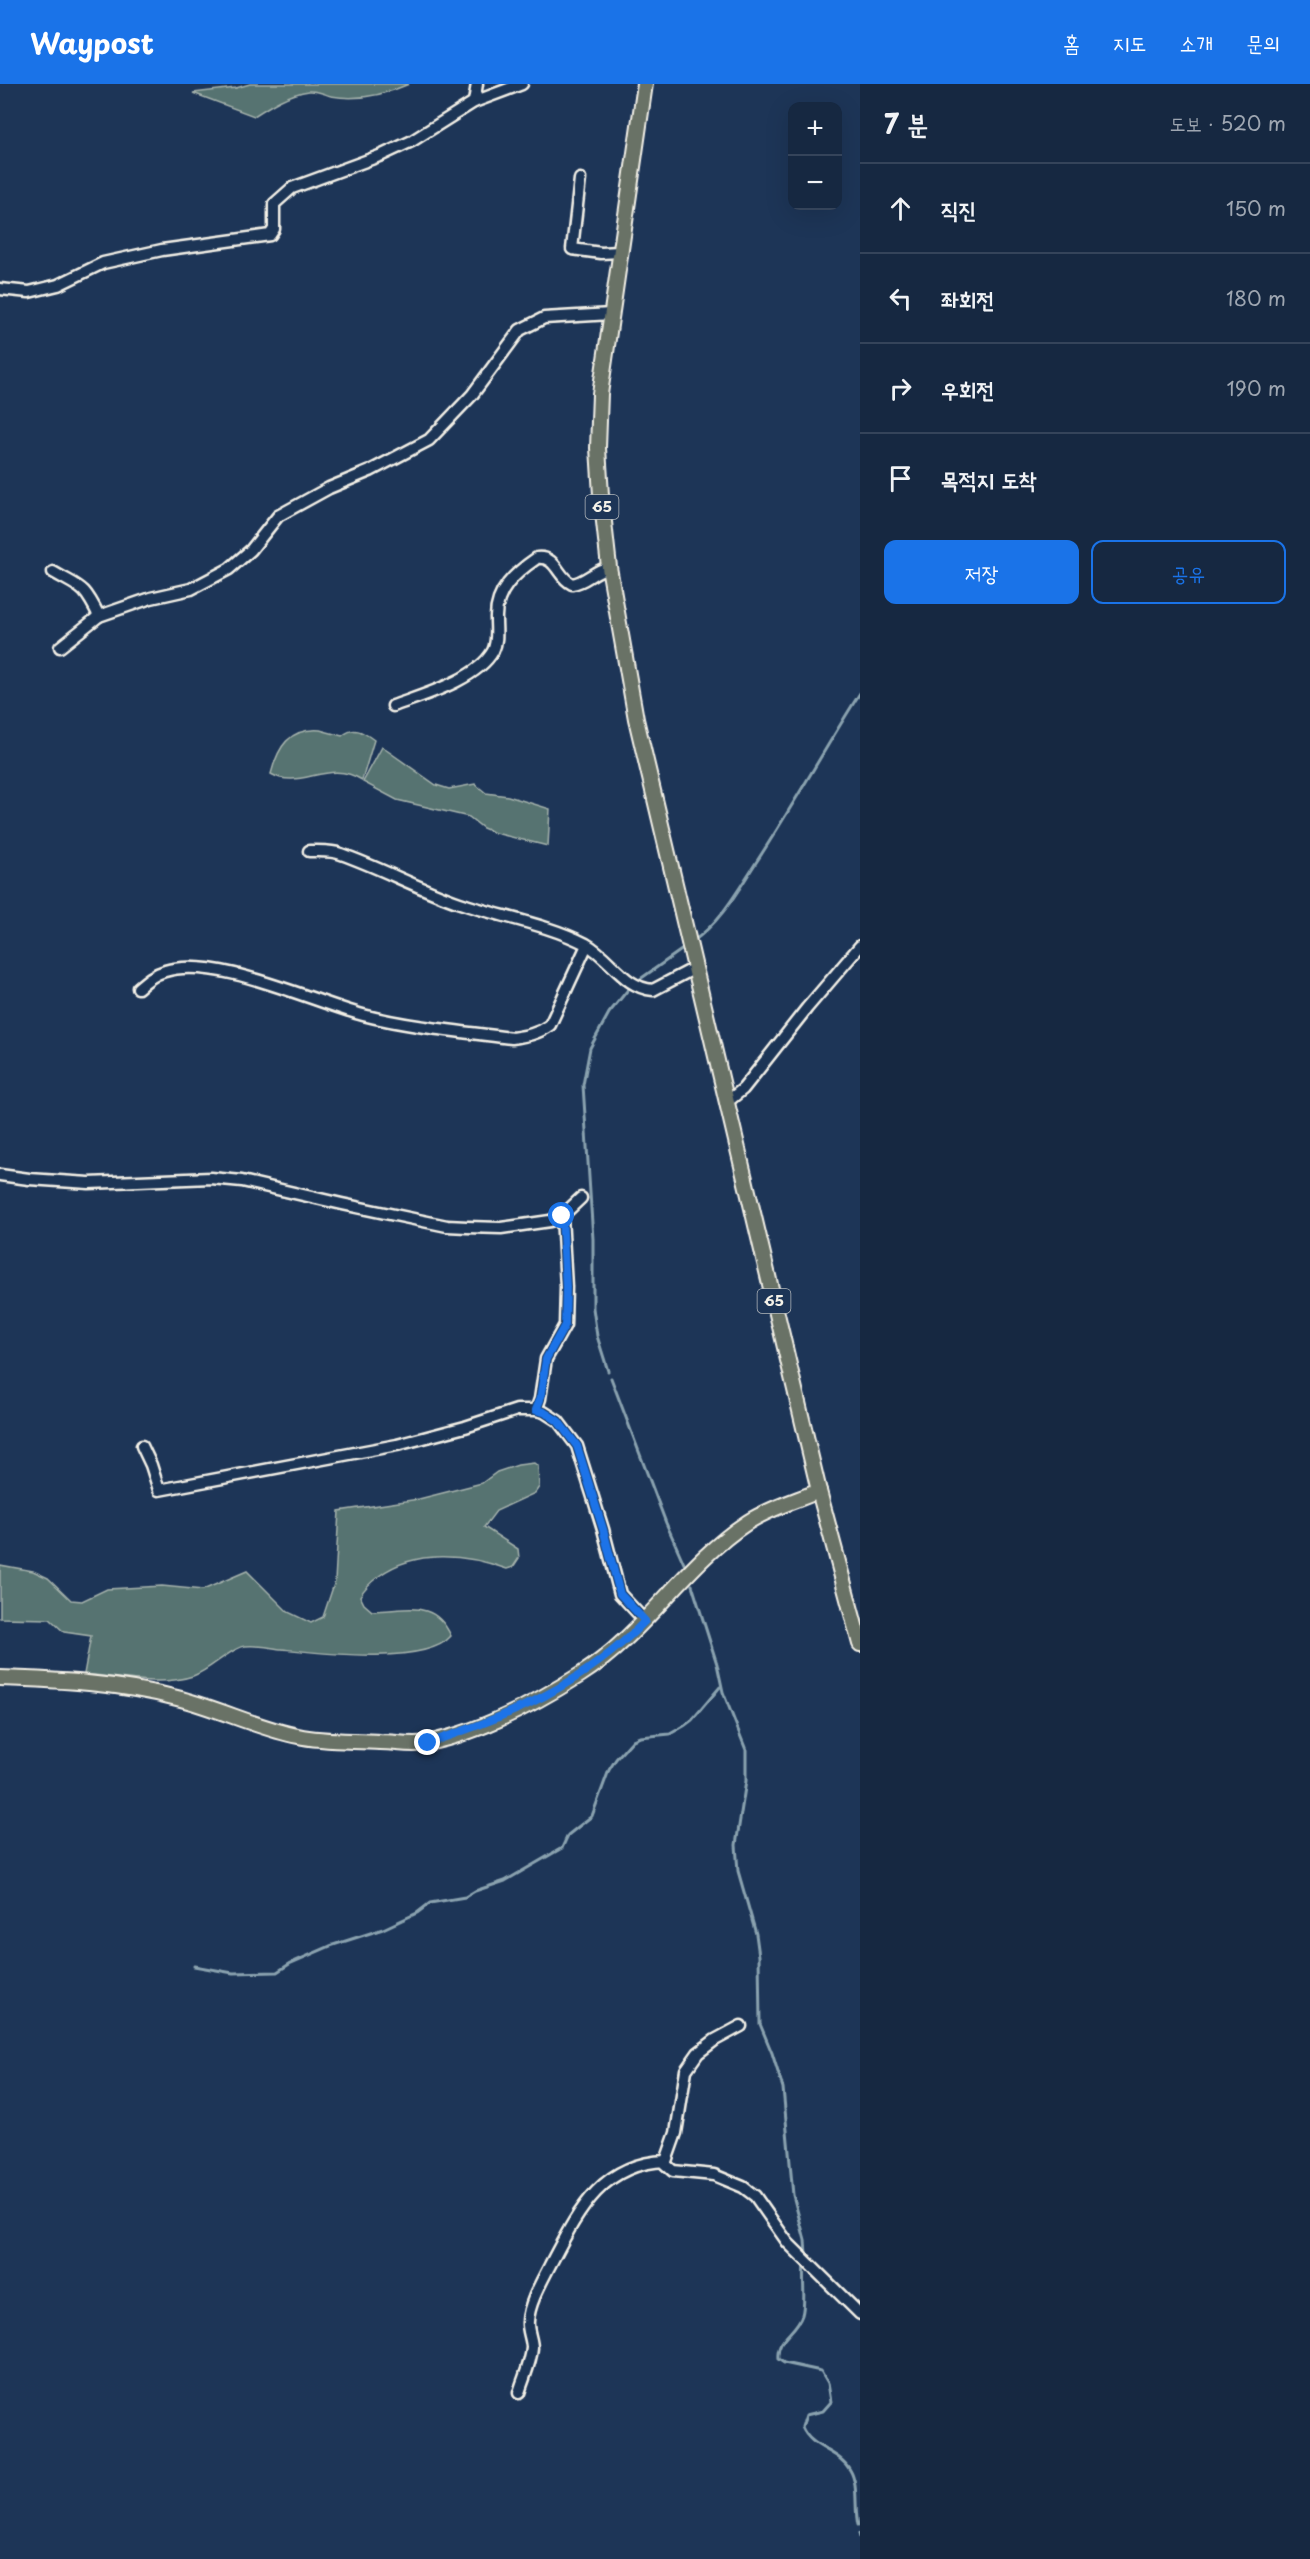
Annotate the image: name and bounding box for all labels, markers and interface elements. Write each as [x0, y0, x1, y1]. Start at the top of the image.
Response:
text: Waypost [30, 21, 154, 64]
text: 홈 [1063, 26, 1080, 58]
text: 지도 [1113, 26, 1146, 58]
text: 소개 [1179, 26, 1213, 58]
text: 문의 [1246, 26, 1280, 58]
map controls [788, 102, 842, 210]
button: + [788, 102, 842, 156]
text: 7 분 [884, 104, 928, 143]
text: 도보 · 520 m [1170, 108, 1286, 138]
button: − [788, 156, 842, 210]
icon: ahead [884, 192, 917, 225]
text: 직진 [941, 192, 976, 225]
text: 150 m [1226, 193, 1286, 223]
icon: left [884, 282, 917, 315]
text: 좌회전 [941, 282, 994, 315]
text: 180 m [1226, 283, 1286, 313]
icon: right [884, 372, 917, 405]
text: 우회전 [941, 372, 994, 405]
text: 190 m [1227, 373, 1286, 403]
icon: arrive [884, 462, 917, 495]
text: 목적지 도착 [941, 462, 1037, 495]
road number: 65 [586, 495, 618, 519]
button: 저장 [884, 540, 1079, 604]
button: 공유 [1091, 540, 1286, 604]
route start [548, 1202, 574, 1228]
road number: 65 [758, 1289, 790, 1313]
route end [414, 1729, 440, 1755]

